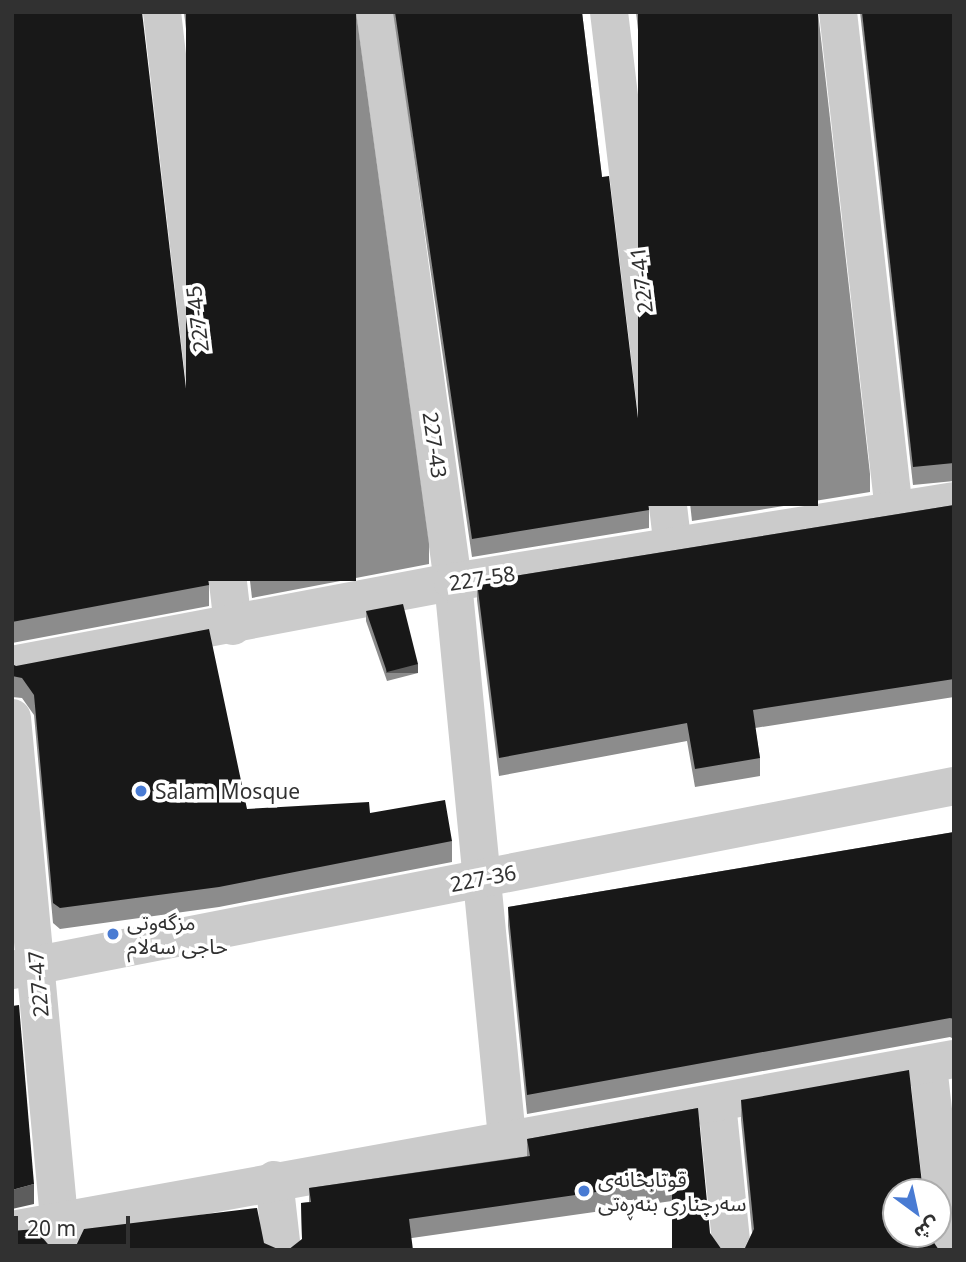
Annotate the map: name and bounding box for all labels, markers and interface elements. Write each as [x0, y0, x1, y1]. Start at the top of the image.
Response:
street label: 227-41 [624, 245, 658, 315]
street label: 227-45 [180, 284, 214, 354]
street label: 227-43 [418, 410, 452, 480]
street label: 227-58 [447, 560, 517, 596]
place label: Salam Mosque [155, 778, 300, 804]
marker: Salam Mosque [133, 783, 149, 799]
street label: 227-36 [448, 859, 518, 897]
place label: مزگەوتی حاجی سەلام [127, 909, 228, 959]
marker: مزگەوتی حاجی سەلام [105, 926, 121, 942]
street label: 227-47 [23, 950, 53, 1018]
place label: قوتابخانەی سەرچناری بنەڕەتی [598, 1166, 747, 1216]
north arrow [882, 1178, 952, 1248]
marker: قوتابخانەی سەرچناری بنەڕەتی [576, 1183, 592, 1199]
scale bar [18, 1202, 133, 1246]
text: ش [909, 1211, 945, 1247]
text: 20 m [27, 1214, 76, 1242]

